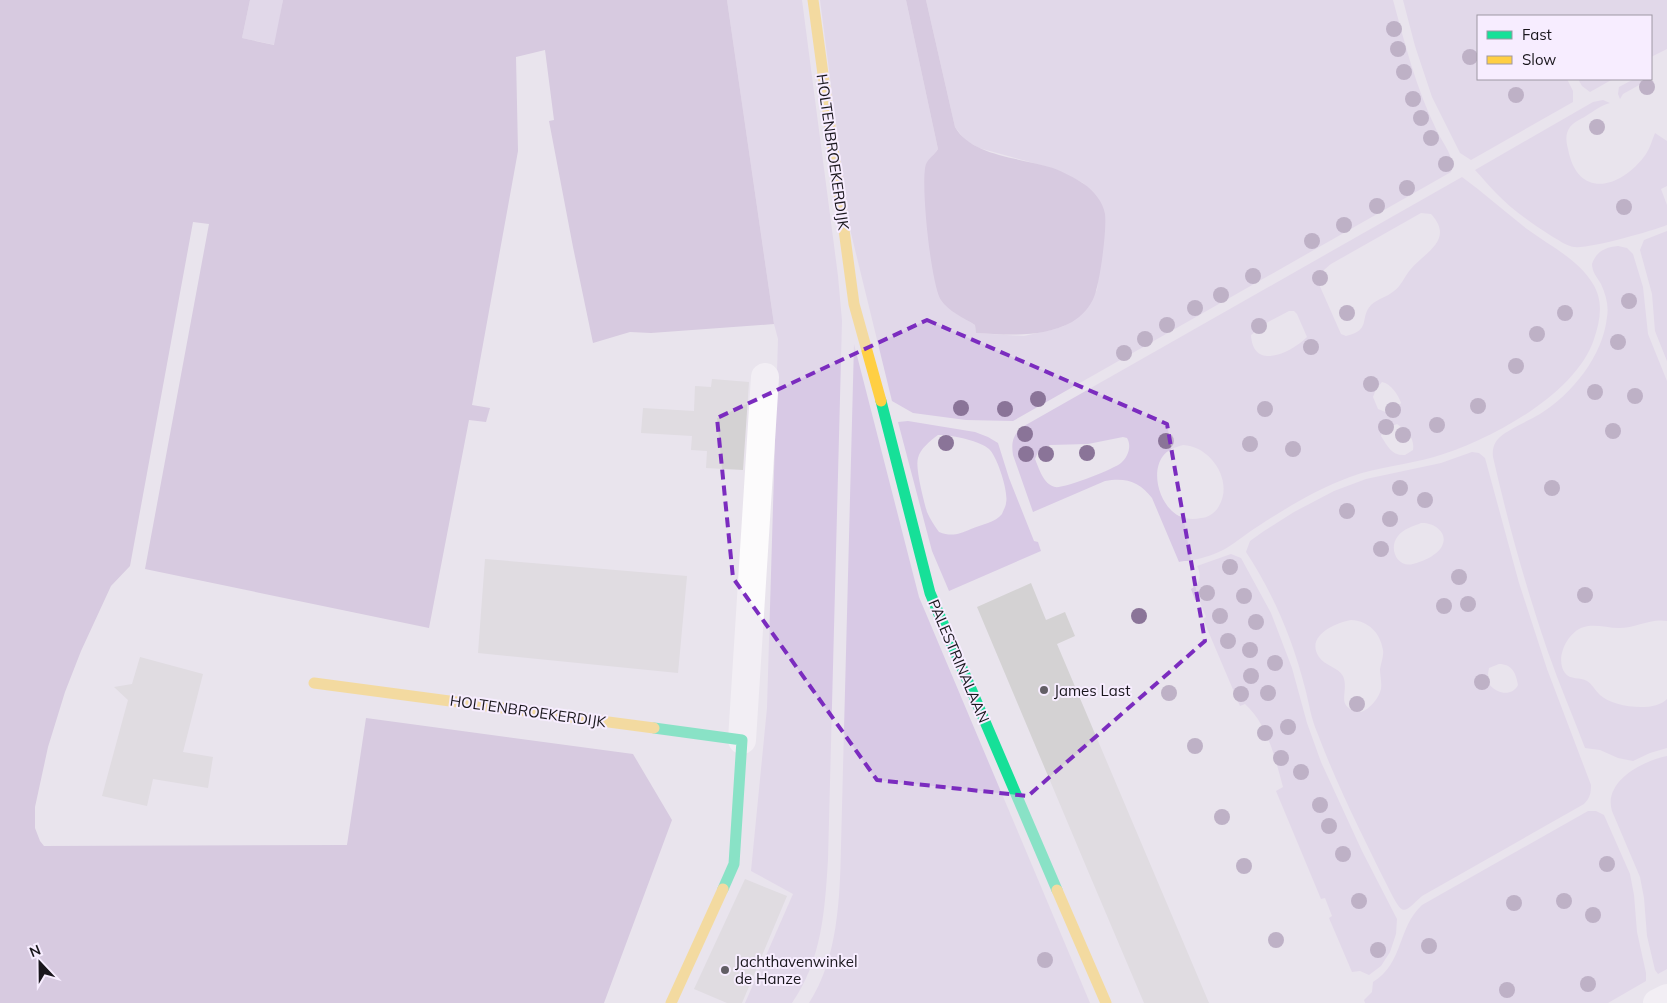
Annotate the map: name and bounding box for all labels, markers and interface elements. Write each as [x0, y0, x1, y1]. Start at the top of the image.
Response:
legend [1477, 15, 1652, 80]
text: Fast [1522, 25, 1552, 44]
text: Slow [1522, 50, 1556, 69]
street label: HOLTENBROEKERDIJK [813, 73, 853, 232]
street label: PALESTRINALAAN [924, 596, 994, 726]
place label: James Last [1054, 681, 1130, 700]
marker: James Last [1038, 684, 1050, 696]
street label: HOLTENBROEKERDIJK [449, 691, 608, 731]
north arrow [15, 938, 65, 988]
text: N [27, 941, 43, 961]
place label: Jachthavenwinkel de Hanze [735, 952, 858, 988]
marker: Jachthavenwinkel de Hanze [719, 964, 731, 976]

